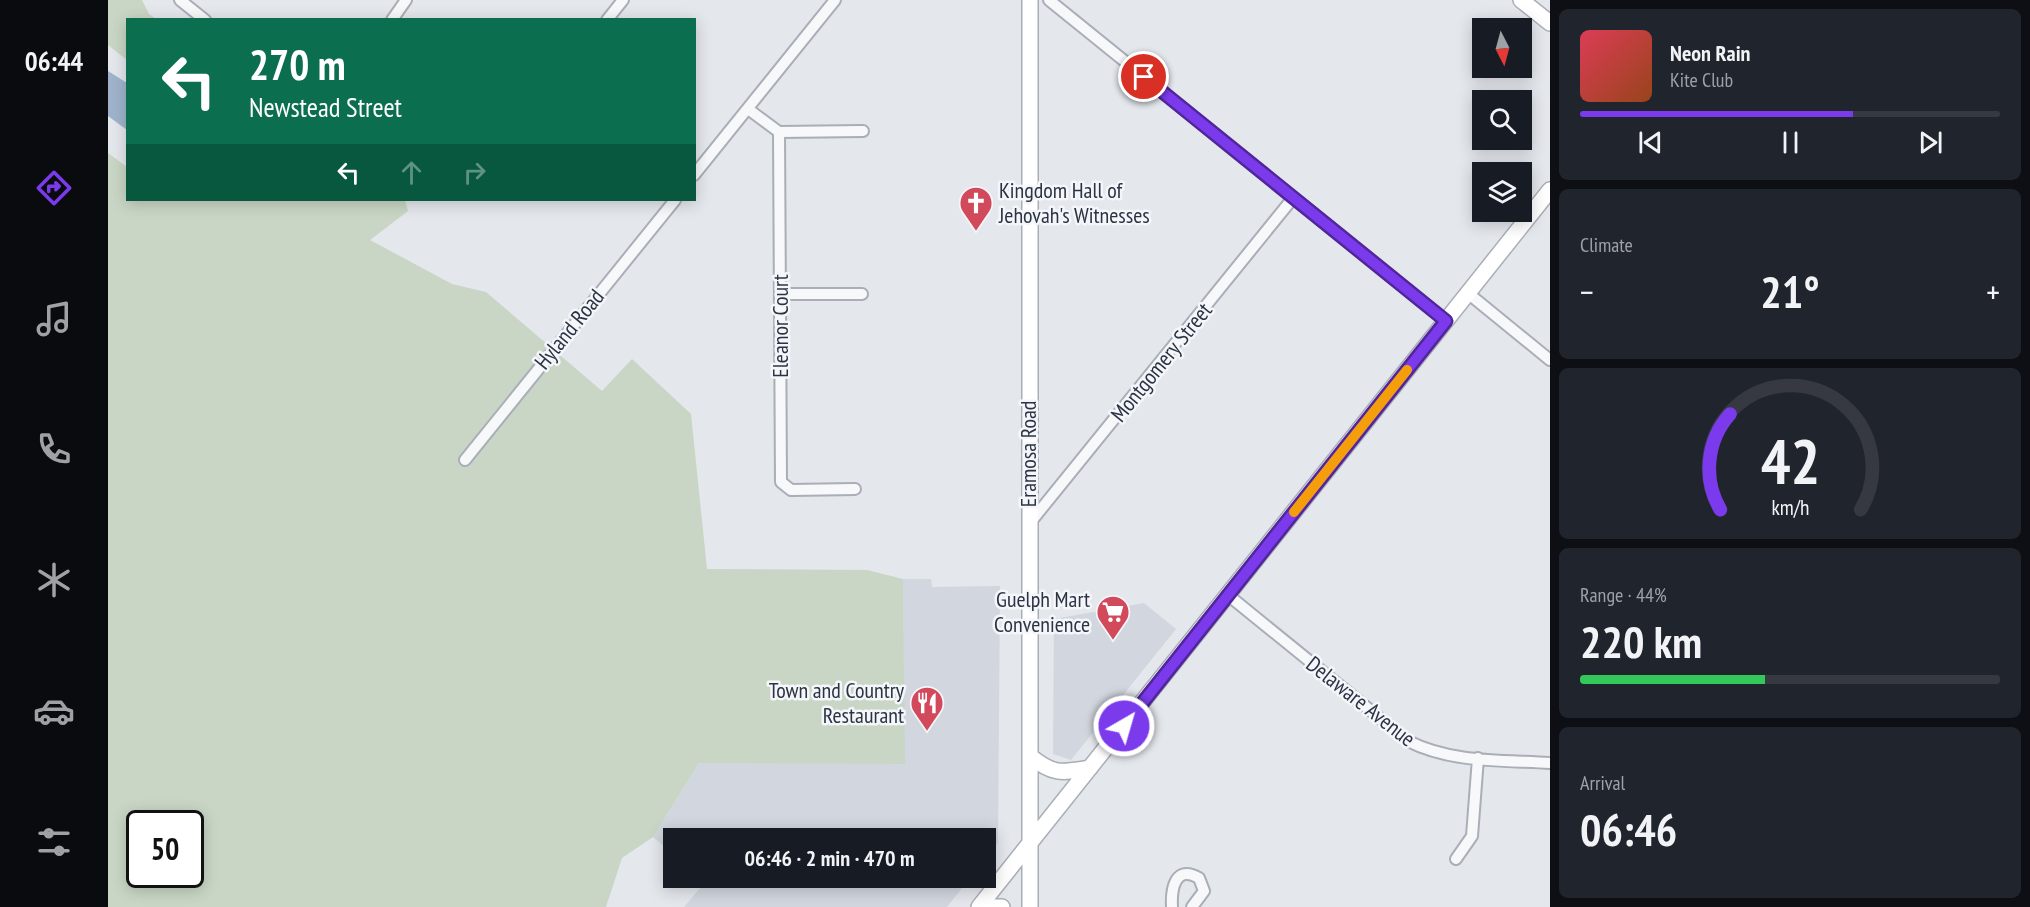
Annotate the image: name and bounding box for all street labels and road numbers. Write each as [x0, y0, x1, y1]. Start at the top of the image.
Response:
street label: Eleanor Court [766, 274, 794, 378]
street label: Hyland Road [528, 283, 610, 375]
street label: Montgomery Street [1104, 297, 1218, 427]
street label: Eramosa Road [1014, 401, 1042, 507]
street label: Delaware Avenue [1301, 650, 1421, 752]

